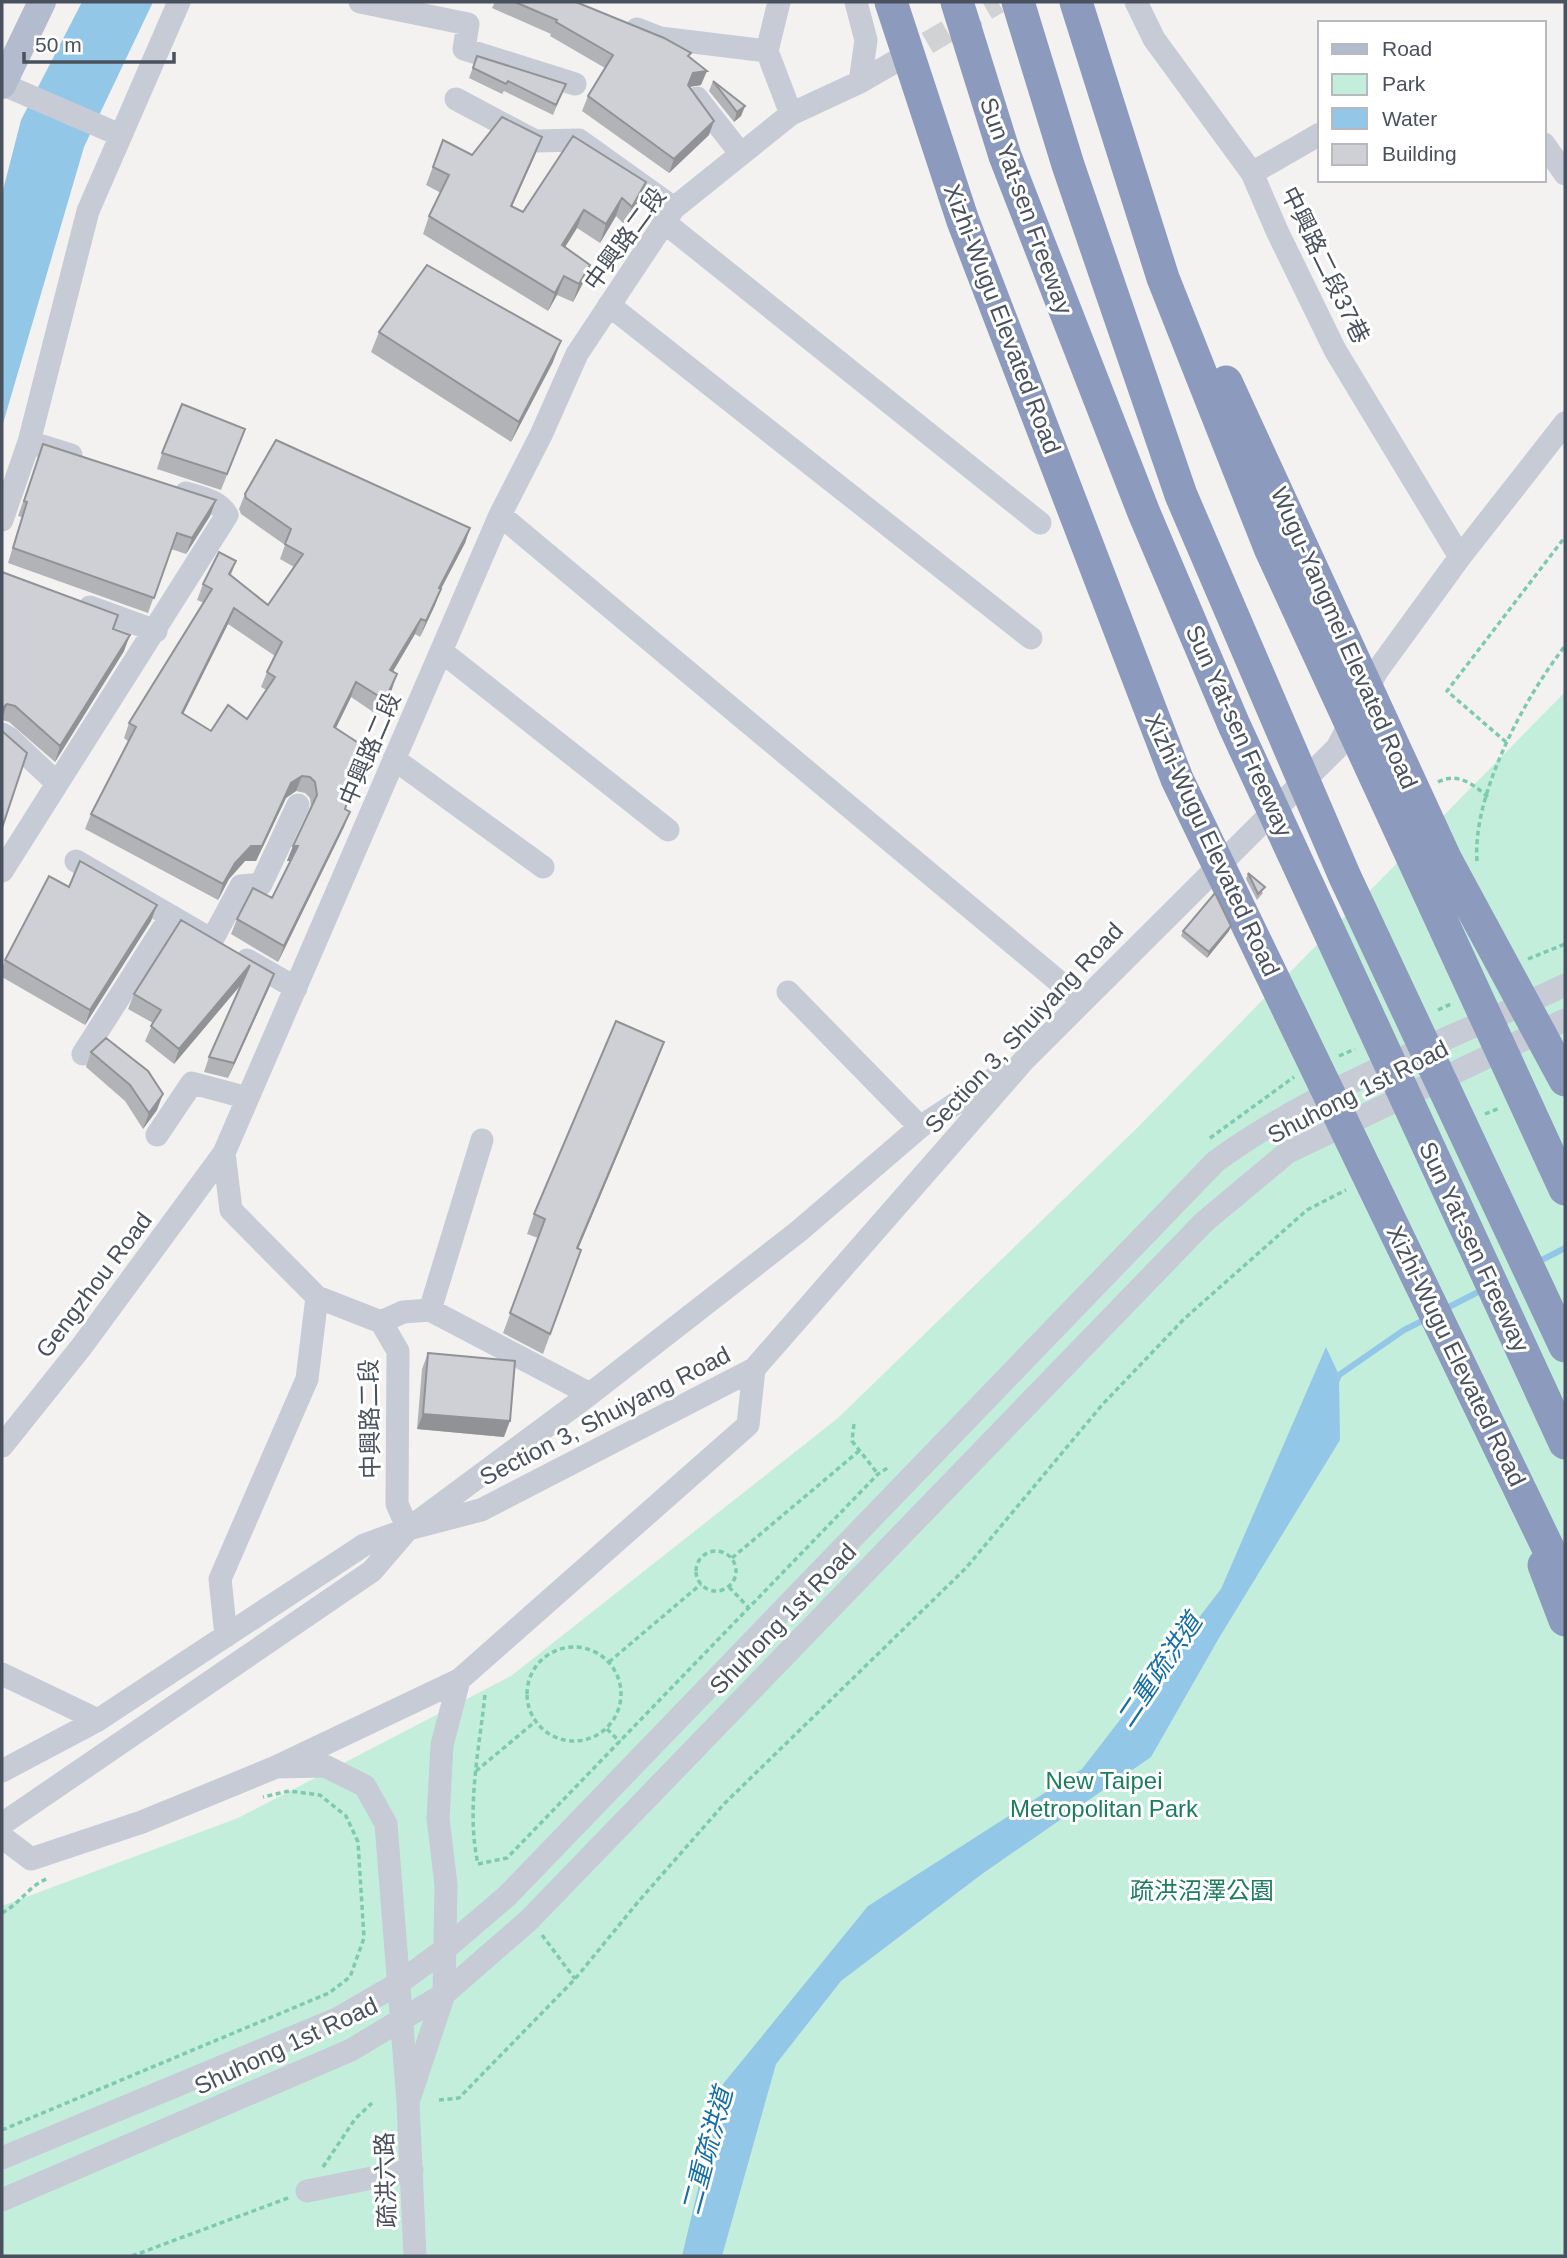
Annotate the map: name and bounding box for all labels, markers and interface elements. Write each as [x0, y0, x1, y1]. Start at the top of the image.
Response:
scale bar [24, 21, 175, 65]
legend [1318, 21, 1546, 182]
text: 50 m [35, 33, 82, 56]
text: Road [1382, 37, 1432, 60]
text: Park [1382, 72, 1426, 95]
street label: Sun Yat-sen Freeway [975, 94, 1078, 318]
text: Water [1382, 107, 1437, 130]
text: Building [1382, 142, 1457, 165]
street label: Xizhi-Wugu Elevated Road [939, 180, 1066, 457]
street label: 中興路二段 [578, 182, 671, 295]
street label: 中興路二段37巷 [1276, 182, 1375, 347]
street label: Wugu-Yangmei Elevated Road [1266, 483, 1423, 793]
street label: Sun Yat-sen Freeway [1181, 621, 1298, 841]
street label: 中興路二段 [334, 688, 405, 809]
street label: Xizhi-Wugu Elevated Road [1140, 709, 1285, 980]
street label: Section 3, Shuiyang Road [919, 917, 1128, 1138]
street label: Shuhong 1st Road [1263, 1034, 1452, 1149]
street label: Sun Yat-sen Freeway [1414, 1138, 1535, 1356]
street label: Gengzhou Road [30, 1207, 157, 1363]
street label: Xizhi-Wugu Elevated Road [1382, 1221, 1531, 1490]
street label: Section 3, Shuiyang Road [475, 1341, 735, 1491]
street label: 中興路二段 [355, 1359, 384, 1479]
street label: Shuhong 1st Road [704, 1538, 861, 1700]
water label: 二重疏洪道 [1110, 1604, 1210, 1732]
park label: New Taipei Metropolitan Park [1010, 1767, 1199, 1822]
park label: 疏洪沼澤公園 [1130, 1877, 1274, 1904]
street label: Shuhong 1st Road [190, 1991, 382, 2100]
water label: 二重疏洪道 [676, 2080, 739, 2218]
street label: 疏洪六路 [370, 2132, 401, 2228]

